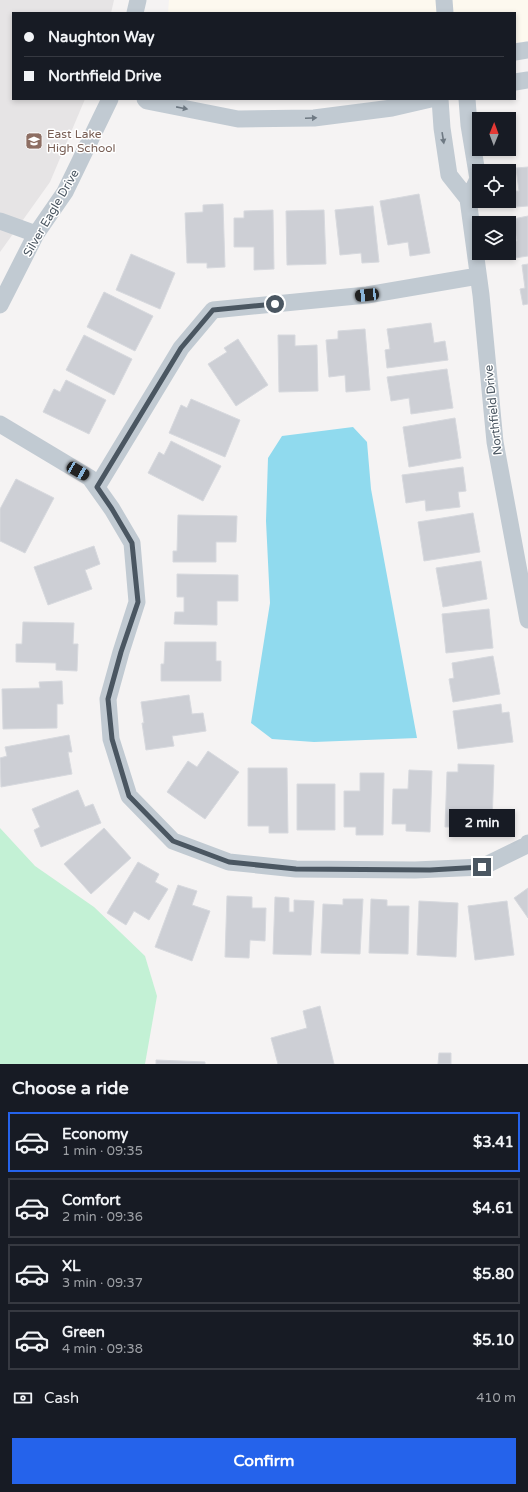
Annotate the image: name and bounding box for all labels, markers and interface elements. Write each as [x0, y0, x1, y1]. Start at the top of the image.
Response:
text: Naughton Way [48, 28, 155, 46]
text: Northfield Drive [48, 67, 161, 85]
one-way arrow [176, 105, 188, 111]
north arrow [472, 112, 516, 156]
map controls [472, 112, 516, 260]
one-way arrow [305, 115, 318, 121]
place label: East Lake High School [47, 127, 116, 155]
school or university icon: East Lake High School [24, 131, 44, 151]
one-way arrow [440, 132, 446, 144]
button: locate [472, 164, 516, 208]
street label: Silver Eagle Drive [20, 167, 82, 259]
button: layers [472, 216, 516, 260]
car [354, 288, 380, 302]
route start [266, 295, 284, 313]
street label: Northfield Drive [481, 364, 505, 456]
car [65, 460, 91, 482]
callout: 2 min [449, 809, 515, 837]
text: 2 min [465, 815, 499, 831]
route end [473, 858, 491, 876]
text: Choose a ride [12, 1077, 129, 1099]
icon: car [14, 1124, 50, 1160]
text: Economy [62, 1125, 128, 1143]
text: $3.41 [473, 1133, 514, 1151]
text: 1 min · 09:35 [62, 1143, 143, 1159]
icon: car [14, 1190, 50, 1226]
text: Comfort [62, 1191, 121, 1209]
text: $4.61 [473, 1199, 514, 1217]
text: 2 min · 09:36 [62, 1209, 143, 1225]
icon: car [14, 1256, 50, 1292]
text: XL [62, 1257, 81, 1275]
text: $5.80 [473, 1265, 514, 1283]
text: 3 min · 09:37 [62, 1275, 143, 1291]
icon: car [14, 1322, 50, 1358]
text: Green [62, 1323, 105, 1341]
text: $5.10 [473, 1331, 514, 1349]
text: 4 min · 09:38 [62, 1341, 143, 1357]
icon: cash [12, 1387, 34, 1409]
text: Cash [44, 1389, 79, 1407]
text: 410 m [476, 1390, 516, 1406]
button: Confirm [12, 1438, 516, 1484]

